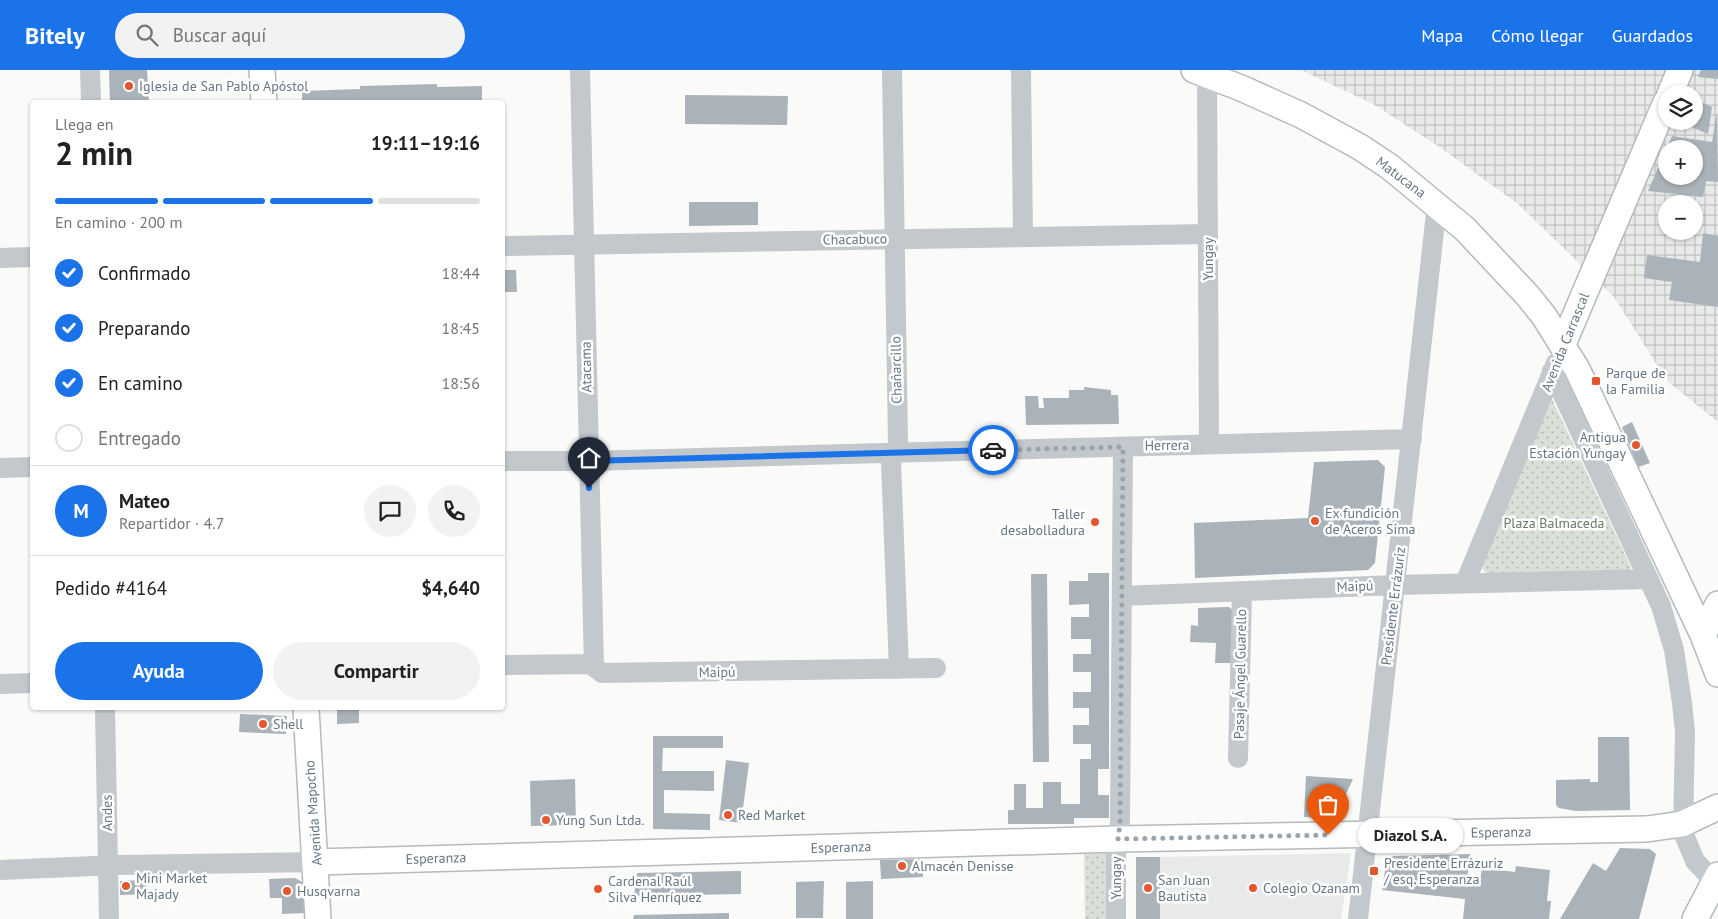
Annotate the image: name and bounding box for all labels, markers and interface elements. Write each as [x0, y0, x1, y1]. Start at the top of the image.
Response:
search box [115, 13, 465, 58]
text: Bitely [25, 20, 85, 51]
icon: search [133, 21, 161, 49]
text: Buscar aquí [173, 23, 266, 47]
text: Mapa [1421, 24, 1463, 47]
text: Cómo llegar [1491, 24, 1584, 47]
text: Guardados [1612, 24, 1693, 47]
place label: Iglesia de San Pablo Apóstol [139, 77, 308, 95]
marker: Iglesia de San Pablo Apóstol [123, 80, 135, 92]
map controls [1658, 85, 1703, 240]
button: layers [1658, 85, 1703, 130]
text: Llega en [55, 114, 114, 134]
text: 19:11–19:16 [371, 131, 480, 155]
text: 2 min [55, 132, 133, 174]
button: + [1658, 140, 1703, 185]
street label: Matucana [1372, 152, 1430, 202]
button: − [1658, 195, 1703, 240]
text: En camino · 200 m [55, 212, 183, 232]
street label: Chacabuco [823, 229, 887, 249]
street label: Yungay [1199, 237, 1217, 281]
icon: check [55, 259, 83, 287]
text: Confirmado [98, 261, 191, 285]
text: 18:44 [442, 263, 480, 283]
street label: Avenida Carrascal [1537, 290, 1593, 394]
icon: check [55, 314, 83, 342]
text: Preparando [98, 316, 190, 340]
text: 18:45 [442, 318, 480, 338]
street label: Chañarcillo [886, 336, 906, 404]
street label: Atacama [577, 341, 595, 393]
place label: Parque de la Familia [1606, 364, 1666, 398]
icon: check [55, 369, 83, 397]
text: En camino [98, 371, 183, 395]
text: 18:56 [442, 373, 480, 393]
marker: Parque de la Familia [1590, 375, 1602, 387]
courier [968, 425, 1018, 475]
text: Entregado [98, 426, 181, 450]
place label: Antigua Estación Yungay [1529, 428, 1626, 462]
icon: car [979, 436, 1007, 464]
street label: Herrera [1144, 436, 1190, 454]
pin [568, 437, 610, 488]
marker: Antigua Estación Yungay [1630, 439, 1642, 451]
icon: home [575, 444, 603, 472]
button: chat [364, 485, 416, 537]
button: phone [428, 485, 480, 537]
text: Mateo [119, 489, 170, 513]
text: M [73, 499, 89, 523]
place label: Ex fundición de Aceros Sima [1325, 504, 1415, 538]
place label: Taller desabolladura [1001, 505, 1085, 539]
text: Repartidor · 4.7 [119, 513, 224, 533]
park label: Plaza Balmaceda [1504, 514, 1605, 532]
marker: Ex fundición de Aceros Sima [1309, 515, 1321, 527]
marker: Taller desabolladura [1089, 516, 1101, 528]
street label: Presidente Errázuriz [1377, 546, 1409, 666]
text: Pedido #4164 [55, 576, 167, 600]
text: $4,640 [421, 576, 480, 600]
street label: Maipú [1336, 576, 1374, 596]
street label: Pasaje Ángel Guarello [1230, 609, 1250, 739]
button: Ayuda [55, 642, 263, 700]
button: Compartir [273, 642, 480, 700]
street label: Maipú [698, 663, 736, 681]
place label: Shell [273, 715, 303, 733]
marker: Shell [257, 718, 269, 730]
street label: Avenida Mapocho [300, 760, 326, 866]
pin [1307, 784, 1349, 835]
icon: bag [1314, 791, 1342, 819]
street label: Andes [98, 795, 116, 831]
place label: Red Market [738, 806, 805, 824]
marker: Red Market [722, 809, 734, 821]
place label: Yung Sun Ltda. [556, 811, 644, 829]
marker: Yung Sun Ltda. [540, 814, 552, 826]
callout: Diazol S.A. [1358, 818, 1463, 852]
street label: Esperanza [1471, 822, 1532, 842]
text: Diazol S.A. [1374, 825, 1447, 845]
street label: Esperanza [810, 837, 872, 857]
street label: Esperanza [405, 848, 467, 868]
place label: Presidente Errázuriz / esq. Esperanza [1383, 854, 1503, 888]
street label: Yungay [1107, 856, 1125, 900]
place label: Almacén Denisse [912, 857, 1014, 875]
marker: Almacén Denisse [896, 860, 908, 872]
marker: Presidente Errázuriz / esq. Esperanza [1368, 865, 1380, 877]
place label: Mini Market Majady [136, 869, 207, 903]
place label: San Juan Bautista [1158, 871, 1210, 905]
place label: Cardenal Raúl Silva Henríquez [608, 872, 702, 906]
place label: Colegio Ozanam [1263, 879, 1360, 897]
marker: Mini Market Majady [120, 880, 132, 892]
place label: Husqvarna [297, 882, 360, 900]
marker: San Juan Bautista [1142, 882, 1154, 894]
marker: Colegio Ozanam [1247, 882, 1259, 894]
marker: Cardenal Raúl Silva Henríquez [592, 883, 604, 895]
marker: Husqvarna [281, 885, 293, 897]

